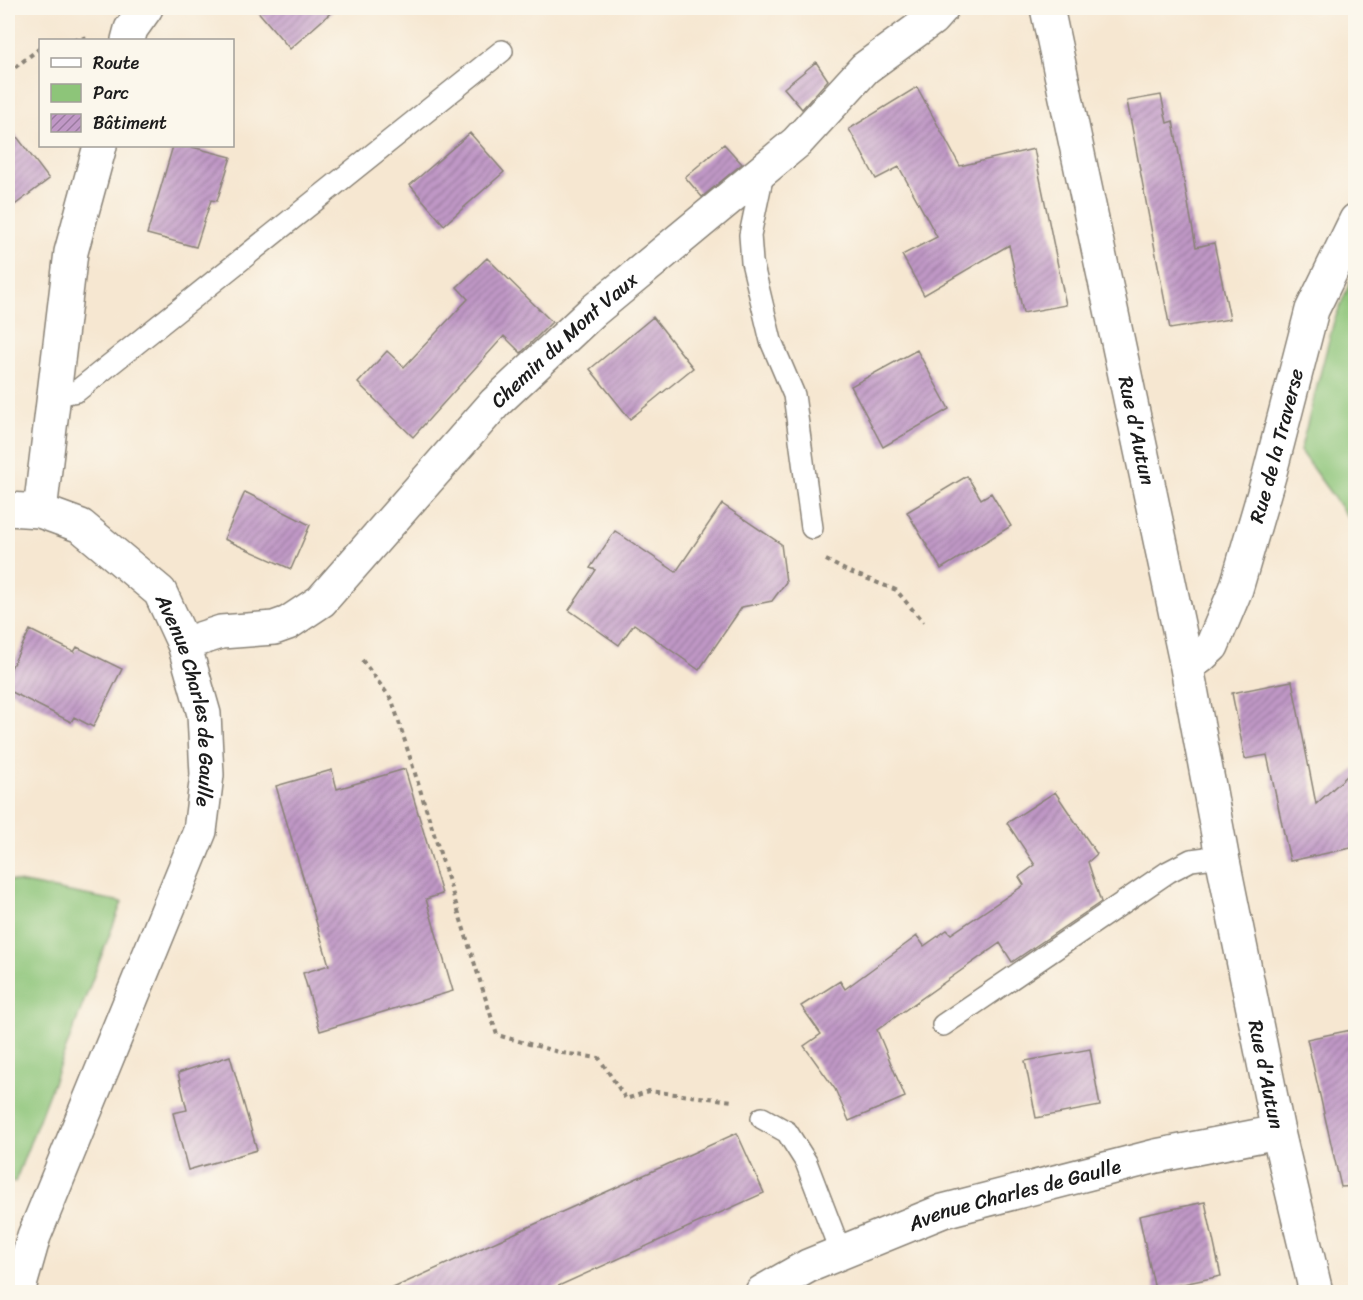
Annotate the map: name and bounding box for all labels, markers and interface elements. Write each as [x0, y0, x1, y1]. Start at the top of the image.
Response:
legend [39, 39, 234, 147]
text: Route [93, 47, 140, 79]
text: Parc [93, 77, 129, 109]
text: Bâtiment [93, 107, 167, 139]
street label: Chemin du Mont Vaux [482, 262, 647, 417]
street label: Rue de la Traverse [1239, 365, 1314, 527]
street label: Rue d'Autun [1108, 373, 1165, 488]
street label: Avenue Charles de Gaulle [145, 587, 224, 809]
street label: Rue d'Autun [1238, 1017, 1295, 1132]
street label: Avenue Charles de Gaulle [902, 1148, 1125, 1241]

